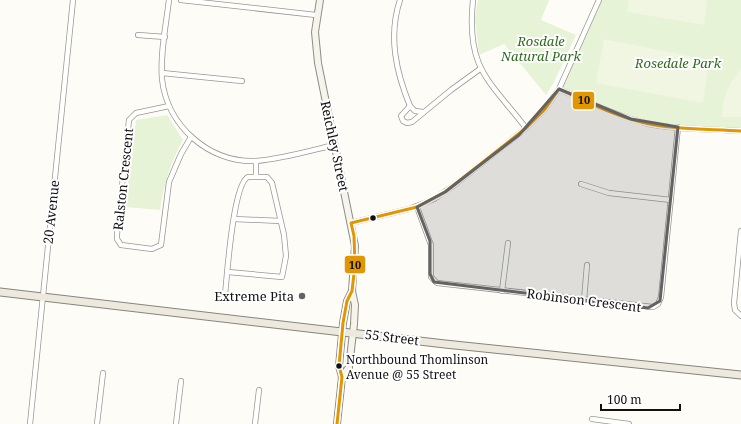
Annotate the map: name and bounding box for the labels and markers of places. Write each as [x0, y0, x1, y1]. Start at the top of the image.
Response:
unlabelled marker [368, 213, 378, 223]
place label: Extreme Pita [214, 287, 294, 305]
marker: Extreme Pita [297, 291, 307, 301]
place label: Northbound Thomlinson Avenue @ 55 Street [346, 351, 489, 383]
marker: Northbound Thomlinson Avenue @ 55 Street [334, 361, 344, 371]

